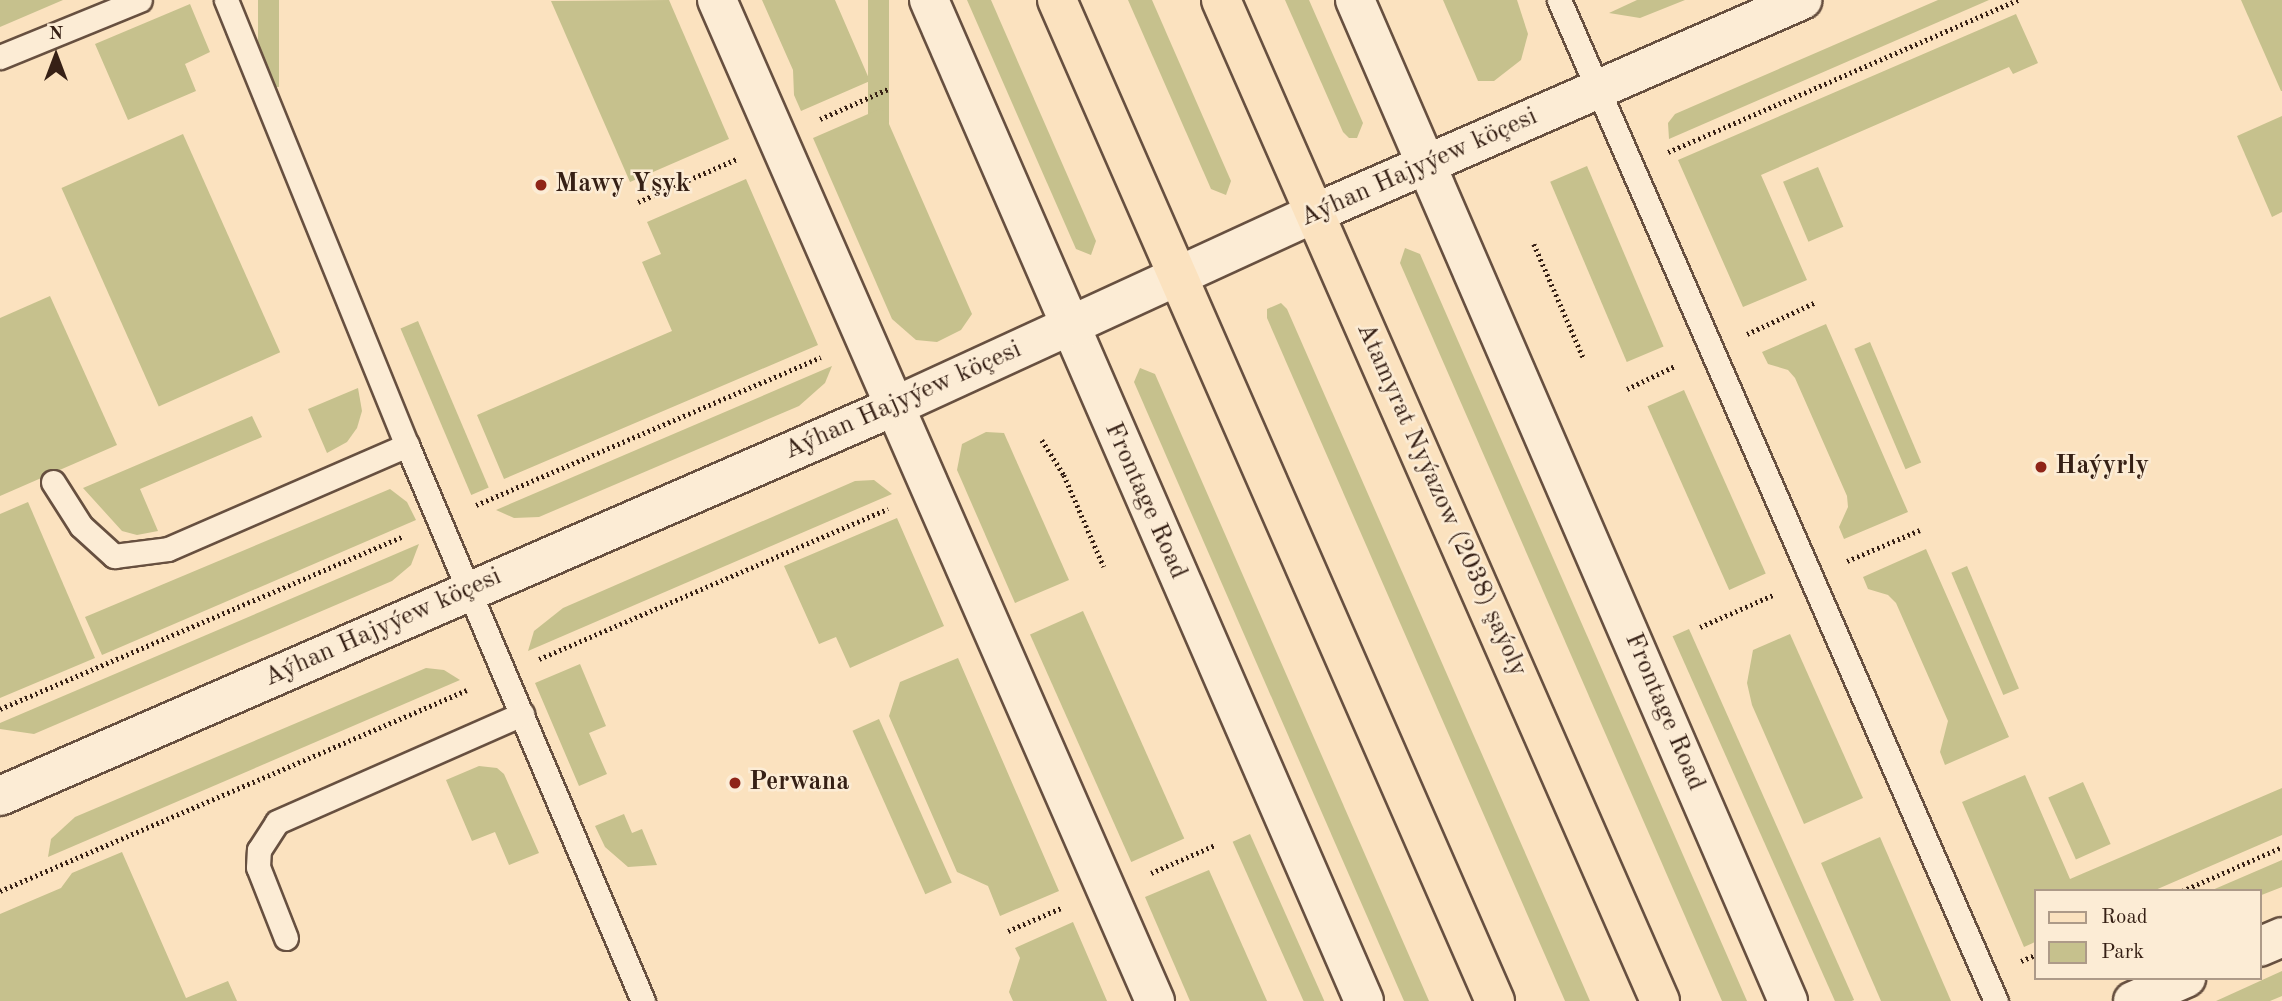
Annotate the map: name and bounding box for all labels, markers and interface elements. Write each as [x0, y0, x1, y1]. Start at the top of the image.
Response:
north arrow [21, 21, 91, 91]
text: N [49, 25, 63, 44]
street label: Aýhan Hajyýew köçesi [1296, 102, 1542, 234]
place label: Mawy Yşyk [555, 169, 690, 201]
marker: Mawy Yşyk [533, 177, 549, 193]
street label: Atamyrat Nyýazow (2038) şaýoly [1349, 318, 1533, 682]
street label: Aýhan Hajyýew köçesi [780, 335, 1026, 467]
street label: Frontage Road [1097, 418, 1193, 584]
place label: Haýyrly [2055, 451, 2149, 483]
marker: Haýyrly [2033, 459, 2049, 475]
street label: Aýhan Hajyýew köçesi [260, 562, 506, 694]
street label: Frontage Road [1617, 628, 1711, 796]
place label: Perwana [749, 767, 849, 799]
marker: Perwana [727, 775, 743, 791]
legend [2034, 889, 2261, 980]
text: Road [2101, 907, 2148, 928]
text: Park [2101, 942, 2144, 963]

